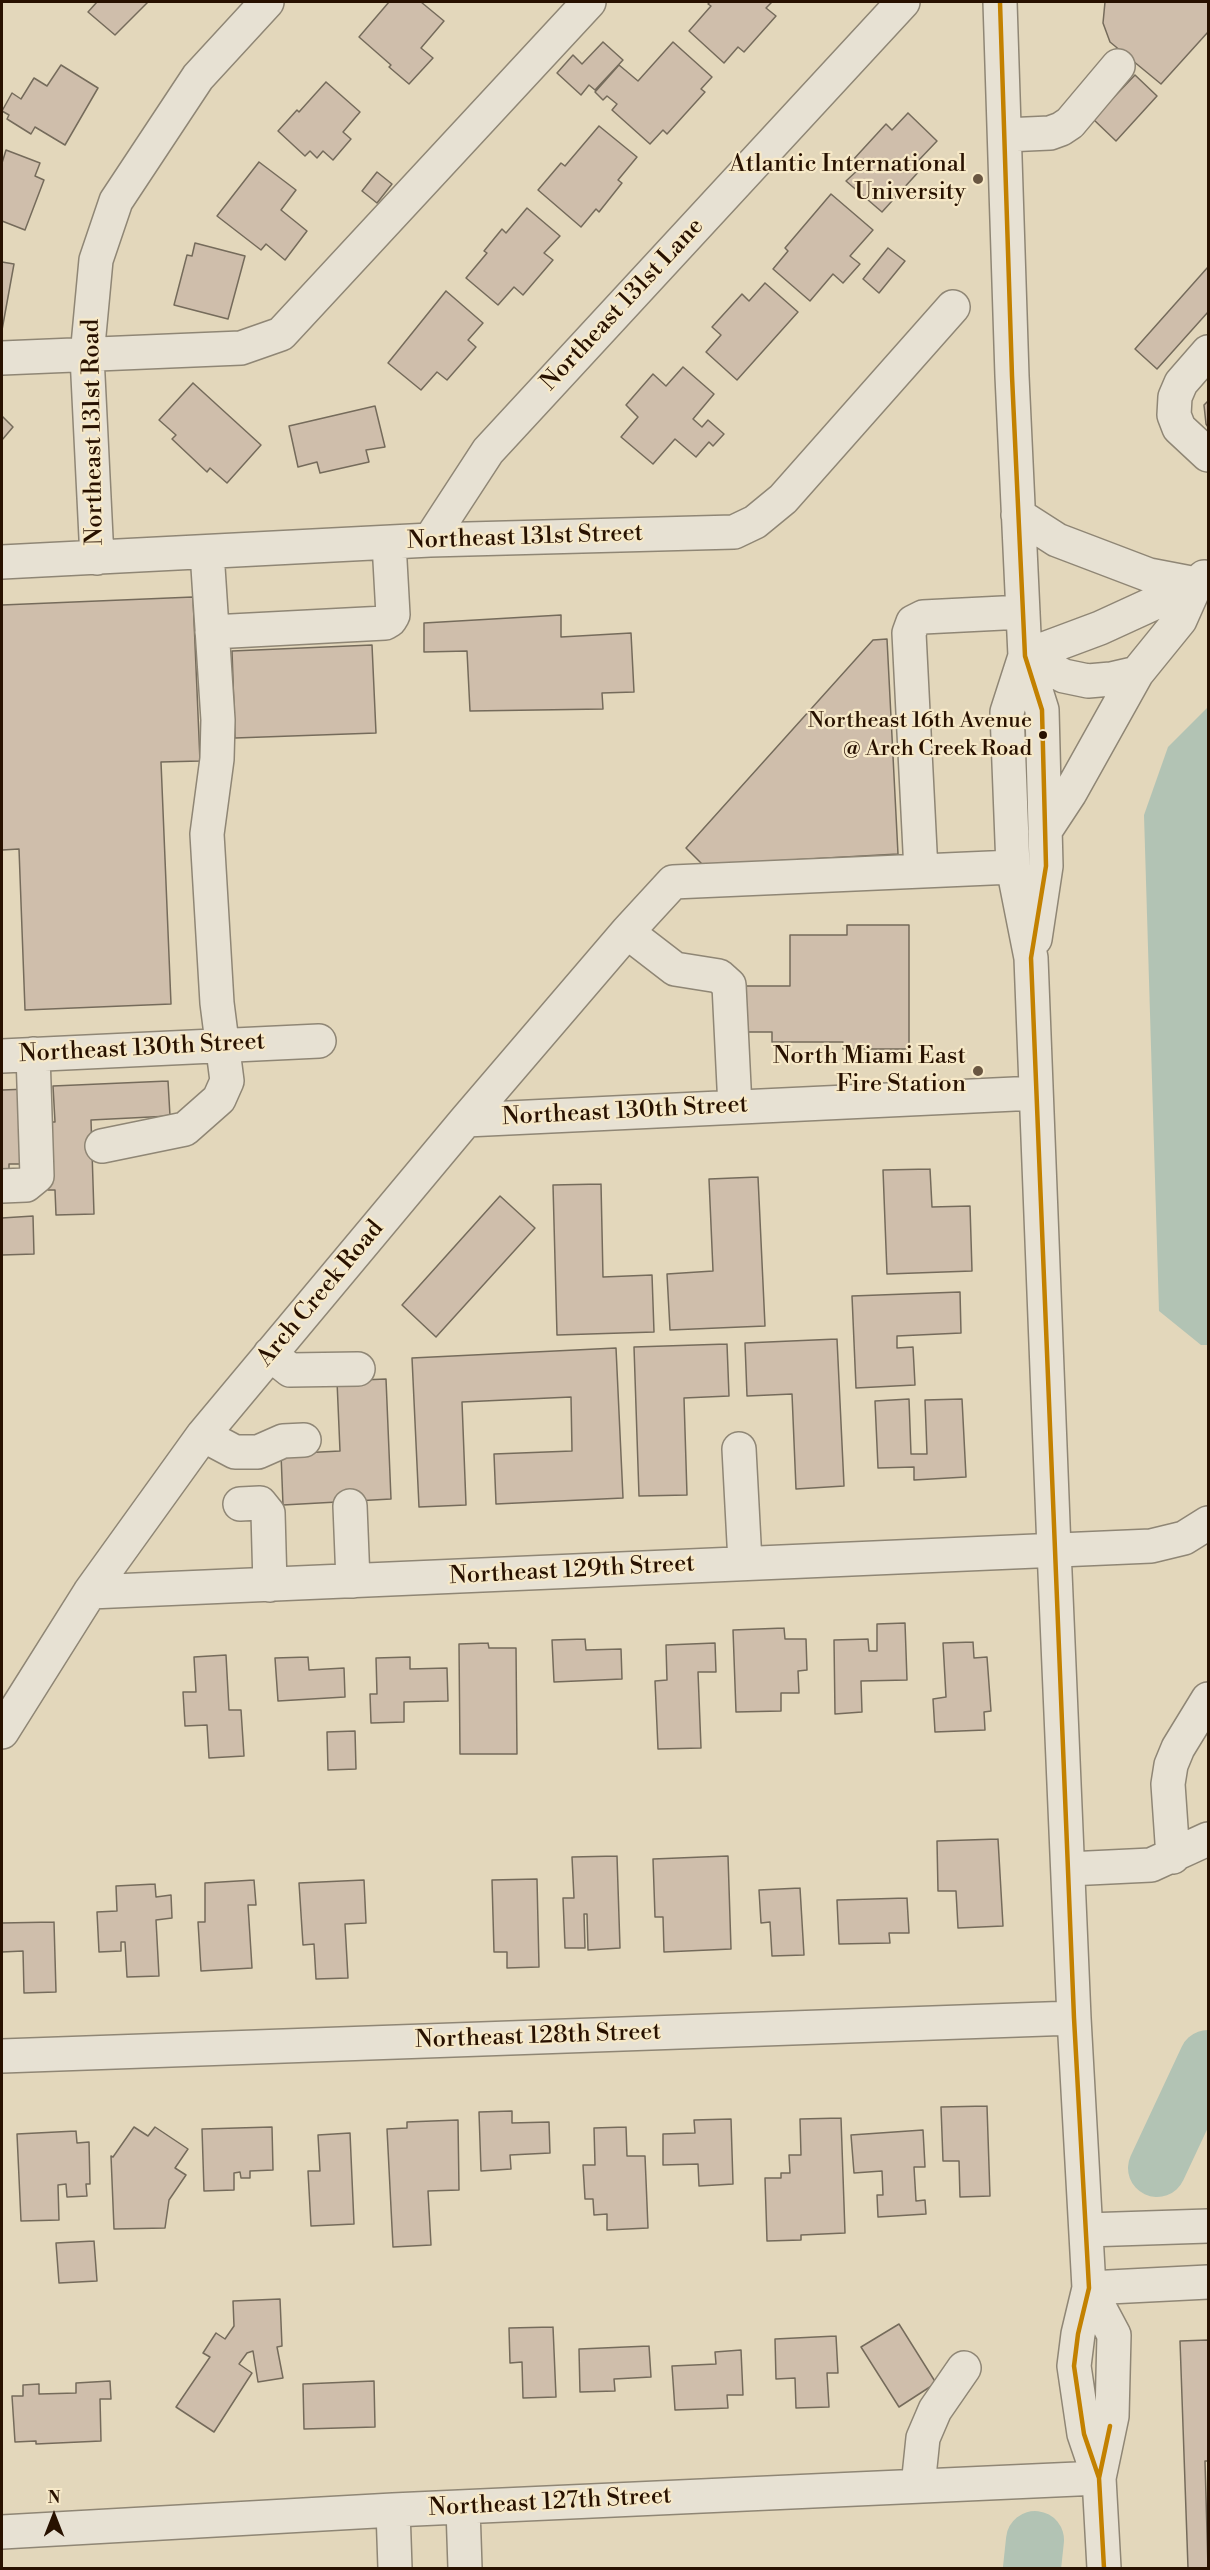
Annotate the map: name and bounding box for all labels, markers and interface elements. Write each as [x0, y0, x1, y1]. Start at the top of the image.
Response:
place label: Atlantic International University [729, 151, 966, 207]
marker: Atlantic International University [971, 172, 985, 186]
street label: Northeast 131st Lane [536, 213, 710, 397]
street label: Northeast 131st Road [78, 318, 110, 546]
street label: Northeast 131st Street [406, 519, 644, 557]
place label: Northeast 16th Avenue @ Arch Creek Road [808, 709, 1032, 760]
marker: Northeast 16th Avenue @ Arch Creek Road [1037, 729, 1049, 741]
street label: Northeast 130th Street [18, 1028, 266, 1070]
place label: North Miami East Fire Station [773, 1043, 966, 1099]
marker: North Miami East Fire Station [971, 1064, 985, 1078]
street label: Northeast 130th Street [501, 1091, 749, 1133]
street label: Arch Creek Road [252, 1215, 390, 1373]
street label: Northeast 129th Street [448, 1550, 696, 1592]
street label: Northeast 128th Street [415, 2018, 661, 2056]
street label: Northeast 127th Street [428, 2482, 672, 2524]
north arrow [24, 2486, 84, 2546]
text: N [48, 2488, 60, 2508]

